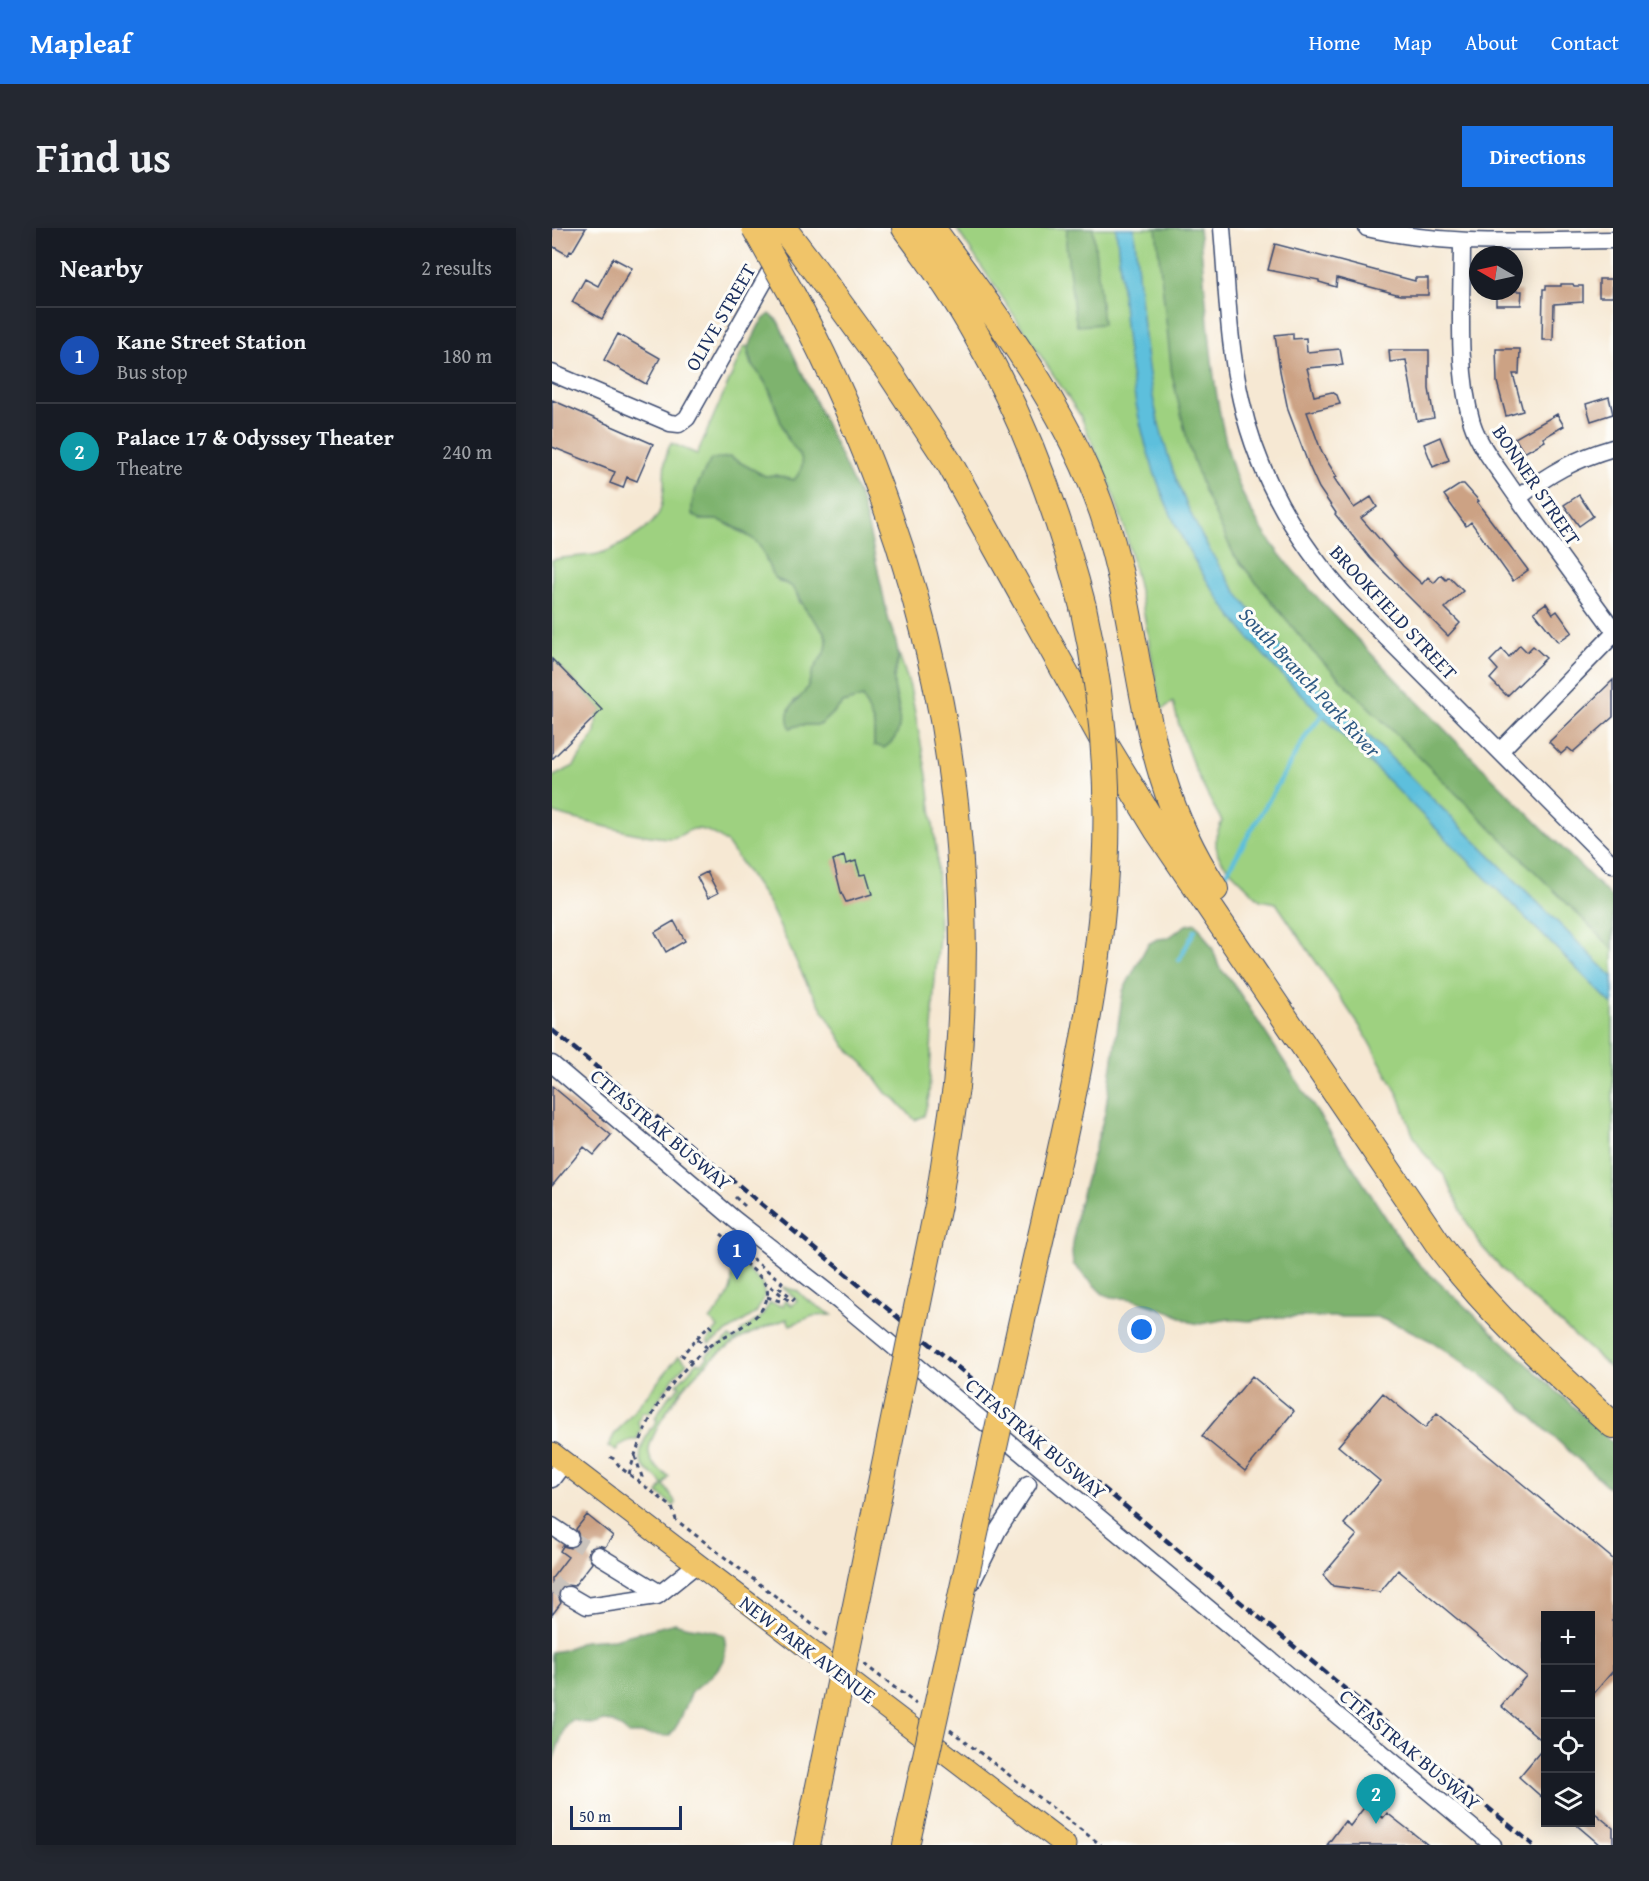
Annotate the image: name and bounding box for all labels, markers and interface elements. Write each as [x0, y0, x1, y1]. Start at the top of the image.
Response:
text: Mapleaf [30, 22, 131, 63]
text: Home [1309, 27, 1360, 58]
text: Map [1393, 27, 1432, 58]
text: About [1465, 27, 1518, 58]
text: Contact [1551, 27, 1619, 58]
text: Find us [36, 126, 171, 187]
button: Directions [1462, 126, 1613, 187]
north arrow [1469, 246, 1523, 300]
text: Nearby [60, 248, 143, 287]
text: 2 results [421, 253, 492, 282]
street label: OLIVE STREET [678, 258, 762, 376]
text: Kane Street Station [117, 325, 306, 357]
text: 1 [74, 341, 85, 370]
text: 180 m [442, 341, 492, 370]
text: Bus stop [117, 357, 188, 386]
street label: BONNER STREET [1486, 419, 1588, 551]
text: Palace 17 & Odyssey Theater [117, 421, 394, 453]
text: 2 [74, 437, 85, 466]
text: 240 m [442, 437, 492, 466]
text: Theatre [117, 453, 183, 482]
street label: BROOKFIELD STREET [1324, 538, 1464, 686]
water label: South Branch Park River [1232, 600, 1389, 765]
street label: CTFASTRAK BUSWAY [584, 1061, 738, 1197]
pin: 1 [718, 1230, 756, 1280]
your location [1127, 1315, 1156, 1344]
street label: CTFASTRAK BUSWAY [959, 1370, 1113, 1506]
street label: NEW PARK AVENUE [734, 1588, 882, 1710]
map controls [1541, 1611, 1595, 1827]
button: + [1541, 1611, 1595, 1665]
button: − [1541, 1665, 1595, 1719]
street label: CTFASTRAK BUSWAY [1333, 1681, 1487, 1817]
button: locate [1541, 1719, 1595, 1773]
button: layers [1541, 1773, 1595, 1827]
pin: 2 [1356, 1774, 1396, 1824]
scale bar [570, 1803, 682, 1830]
text: 50 m [579, 1804, 611, 1828]

